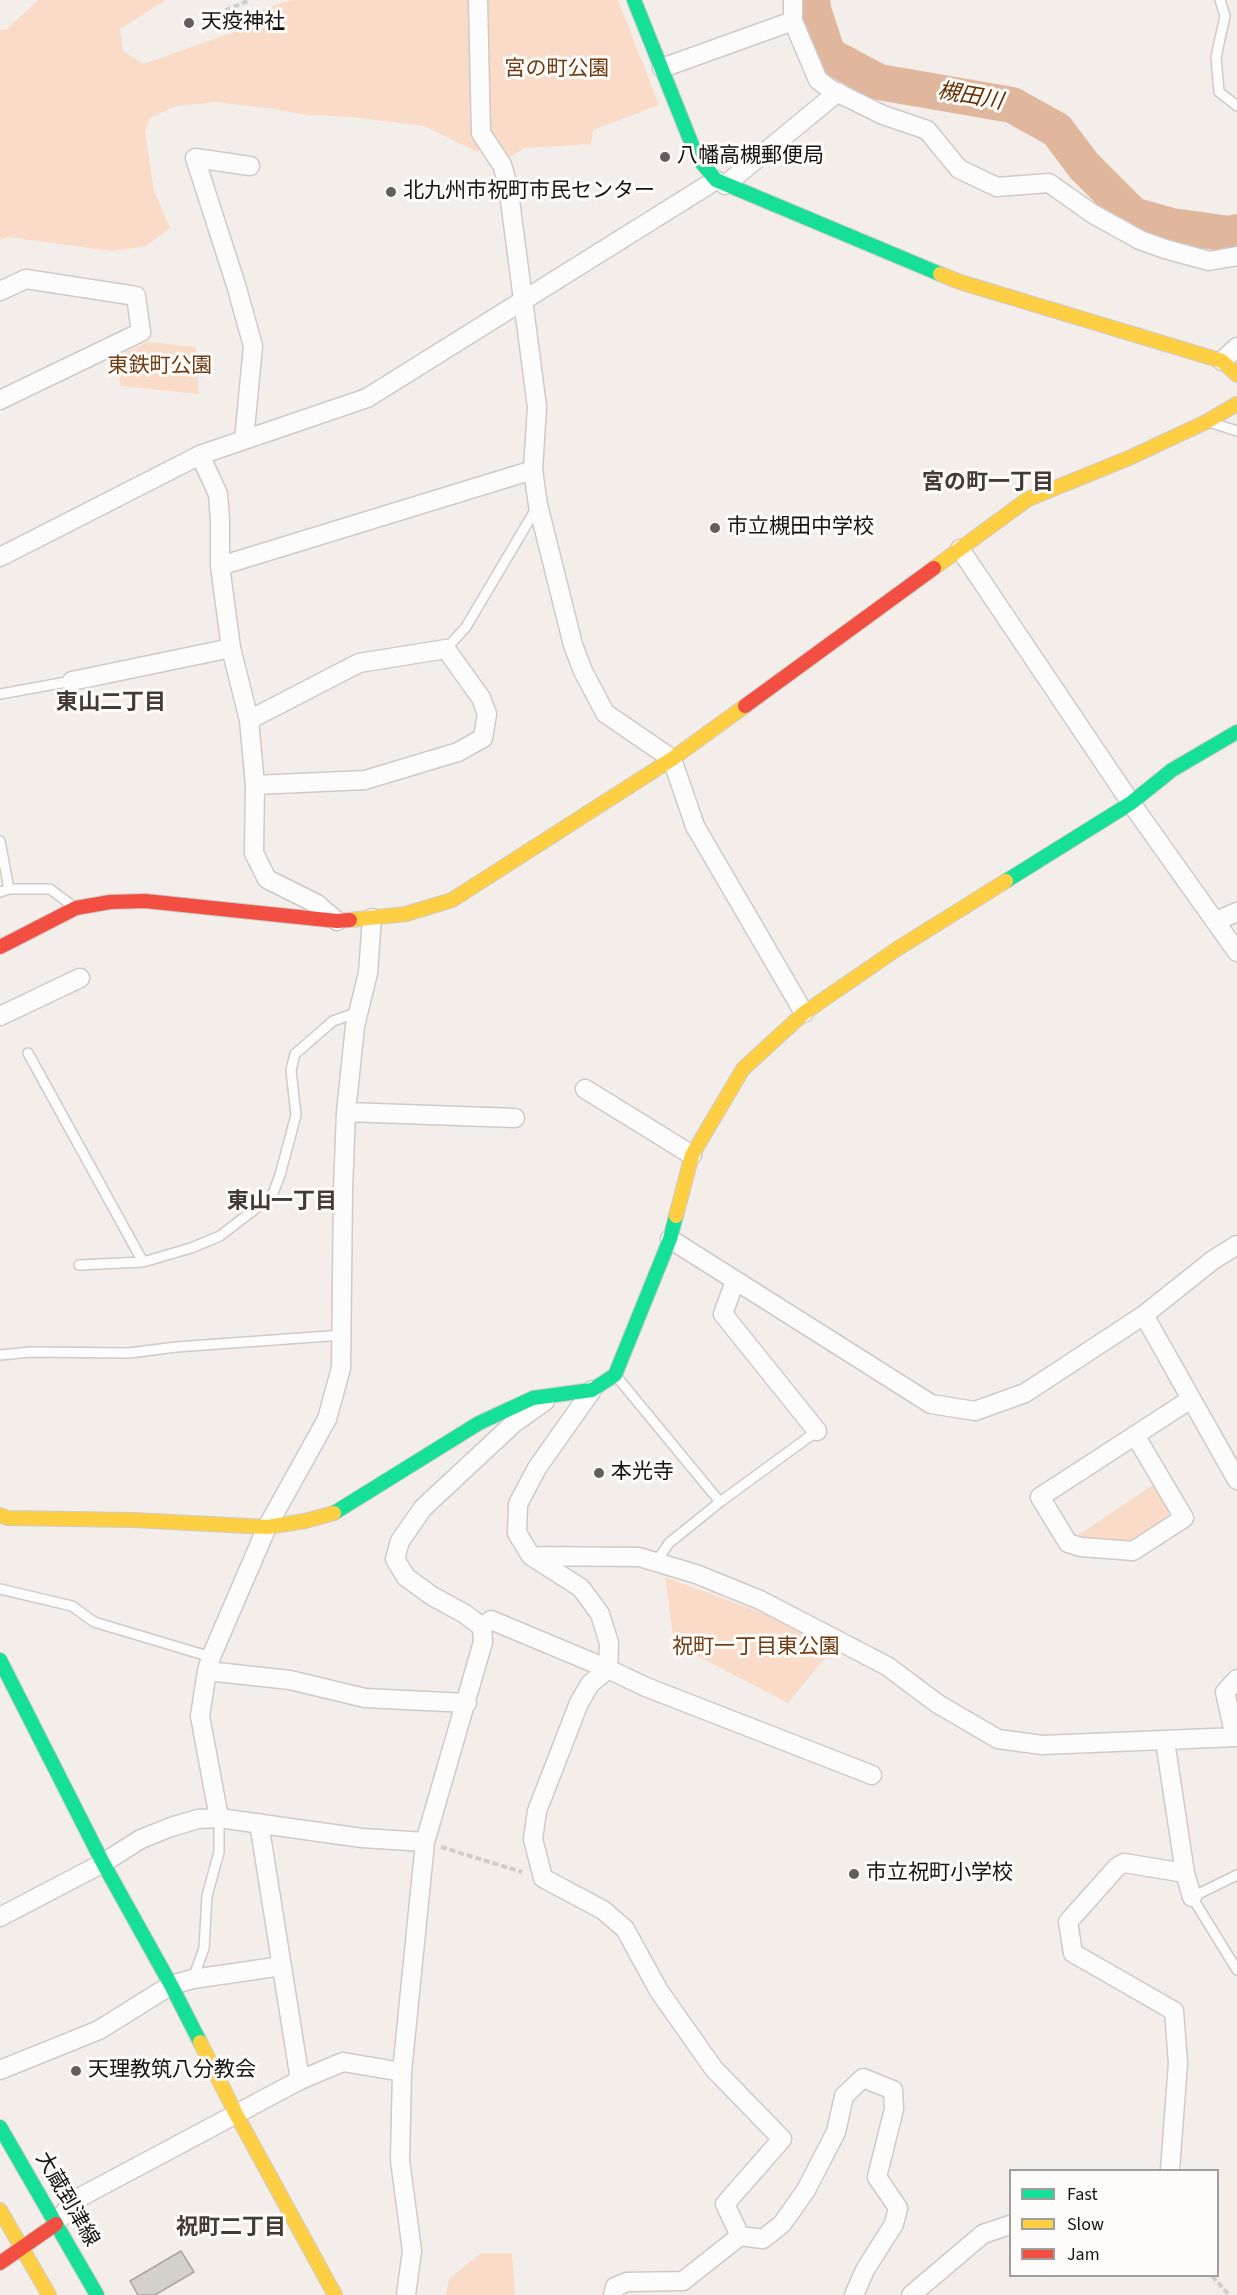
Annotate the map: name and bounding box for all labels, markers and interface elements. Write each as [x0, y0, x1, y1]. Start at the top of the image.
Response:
place label: 天疫神社 [201, 10, 285, 36]
marker: 天疫神社 [182, 16, 196, 30]
park label: 宮の町公園 [505, 57, 609, 83]
water label: 槻田川 [935, 79, 1005, 117]
place label: 八幡高槻郵便局 [677, 144, 824, 170]
marker: 八幡高槻郵便局 [658, 150, 672, 164]
place label: 北九州市祝町市民センター [403, 179, 655, 205]
marker: 北九州市祝町市民センター [384, 185, 398, 199]
park label: 東鉄町公園 [108, 354, 212, 380]
district label: 宮の町一丁目 [922, 471, 1054, 497]
place label: 市立槻田中学校 [727, 515, 874, 541]
marker: 市立槻田中学校 [708, 521, 722, 535]
district label: 東山二丁目 [56, 691, 166, 717]
district label: 東山一丁目 [227, 1190, 337, 1216]
place label: 本光寺 [611, 1460, 674, 1486]
marker: 本光寺 [592, 1466, 606, 1480]
park label: 祝町一丁目東公園 [672, 1635, 840, 1661]
place label: 市立祝町小学校 [866, 1861, 1013, 1887]
marker: 市立祝町小学校 [847, 1867, 861, 1881]
place label: 天理教筑八分教会 [88, 2058, 256, 2084]
marker: 天理教筑八分教会 [69, 2064, 83, 2078]
street label: 大蔵到津線 [29, 2148, 103, 2252]
legend [1009, 2169, 1219, 2277]
text: Fast [1067, 2182, 1098, 2207]
text: Slow [1067, 2212, 1104, 2237]
district label: 祝町二丁目 [176, 2216, 286, 2242]
text: Jam [1067, 2242, 1100, 2267]

